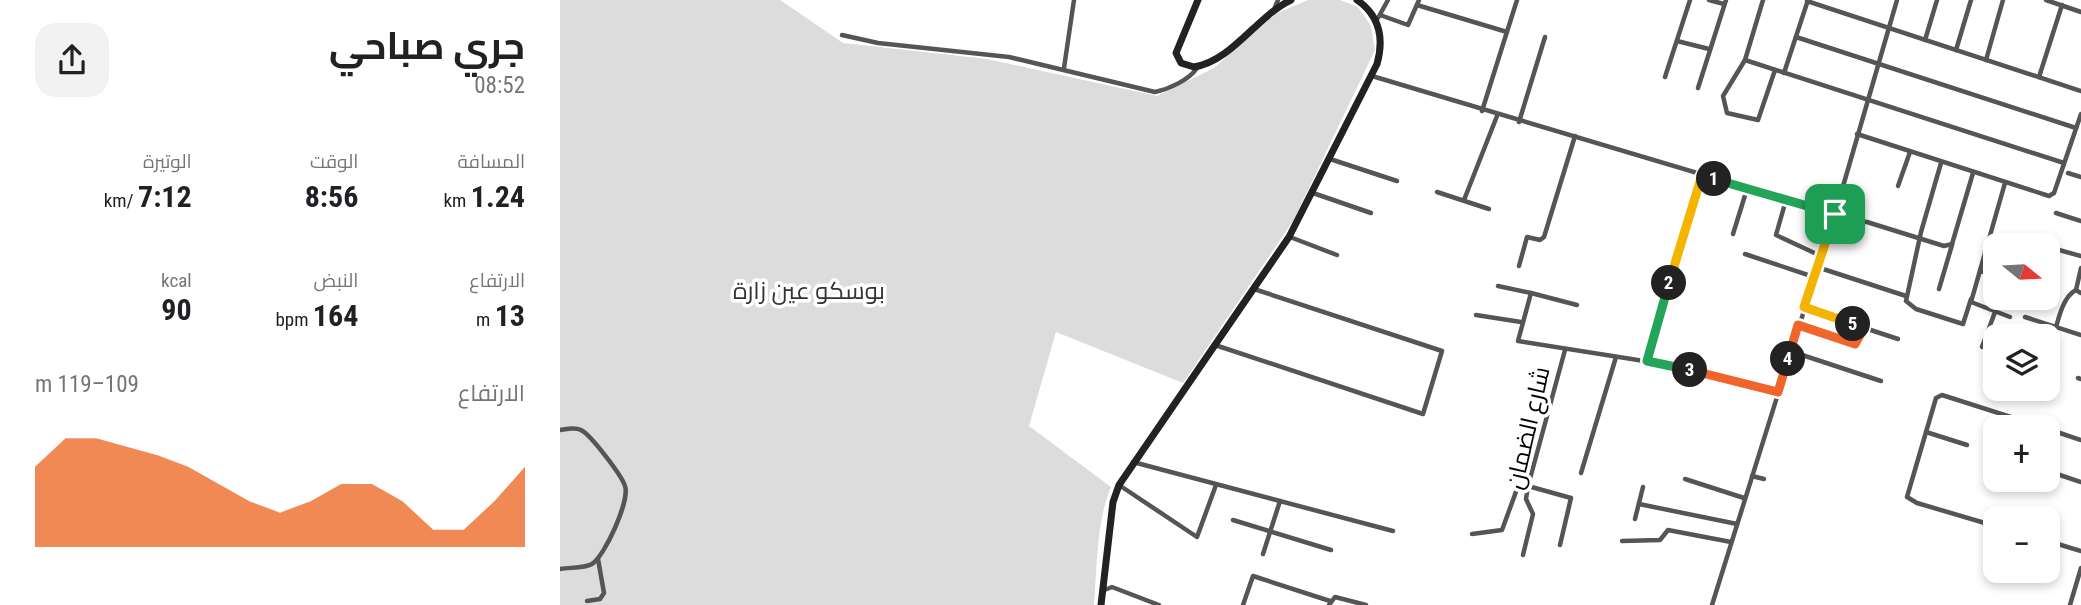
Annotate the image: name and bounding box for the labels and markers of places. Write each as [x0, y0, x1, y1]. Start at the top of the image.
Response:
pin: 1 [1696, 162, 1732, 196]
pin [1805, 184, 1865, 244]
pin: 2 [1652, 266, 1686, 300]
pin: 5 [1836, 306, 1870, 342]
pin: 4 [1770, 342, 1806, 376]
pin: 3 [1672, 352, 1708, 388]

